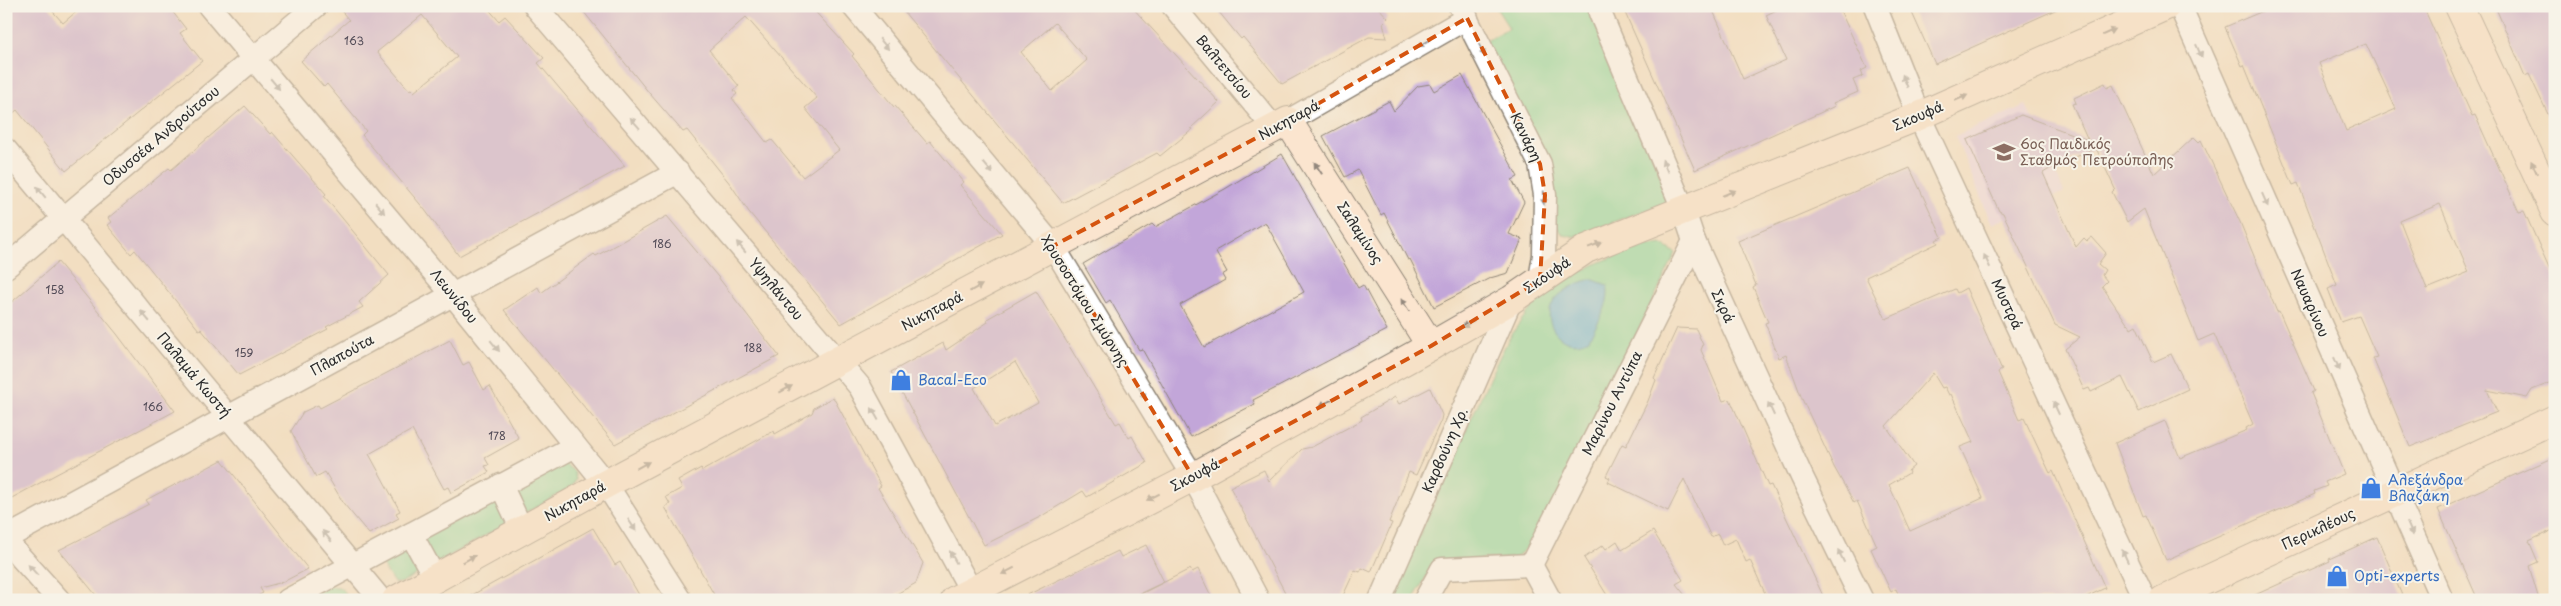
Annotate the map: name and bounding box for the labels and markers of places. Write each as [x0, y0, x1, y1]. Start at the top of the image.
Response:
place label: 6ος Παιδικός Σταθμός Πετρούπολης [2020, 133, 2174, 170]
school or university icon: 6ος Παιδικός Σταθμός Πετρούπολης [1991, 139, 2017, 165]
shop icon: Bacal-Eco [888, 367, 914, 393]
place label: Bacal-Eco [918, 369, 987, 390]
place label: Αλεξάνδρα Βλαζάκη [2388, 469, 2463, 506]
shop icon: Αλεξάνδρα Βλαζάκη [2358, 475, 2384, 501]
shop icon: Opti-experts [2324, 563, 2350, 589]
place label: Opti-experts [2354, 565, 2440, 586]

